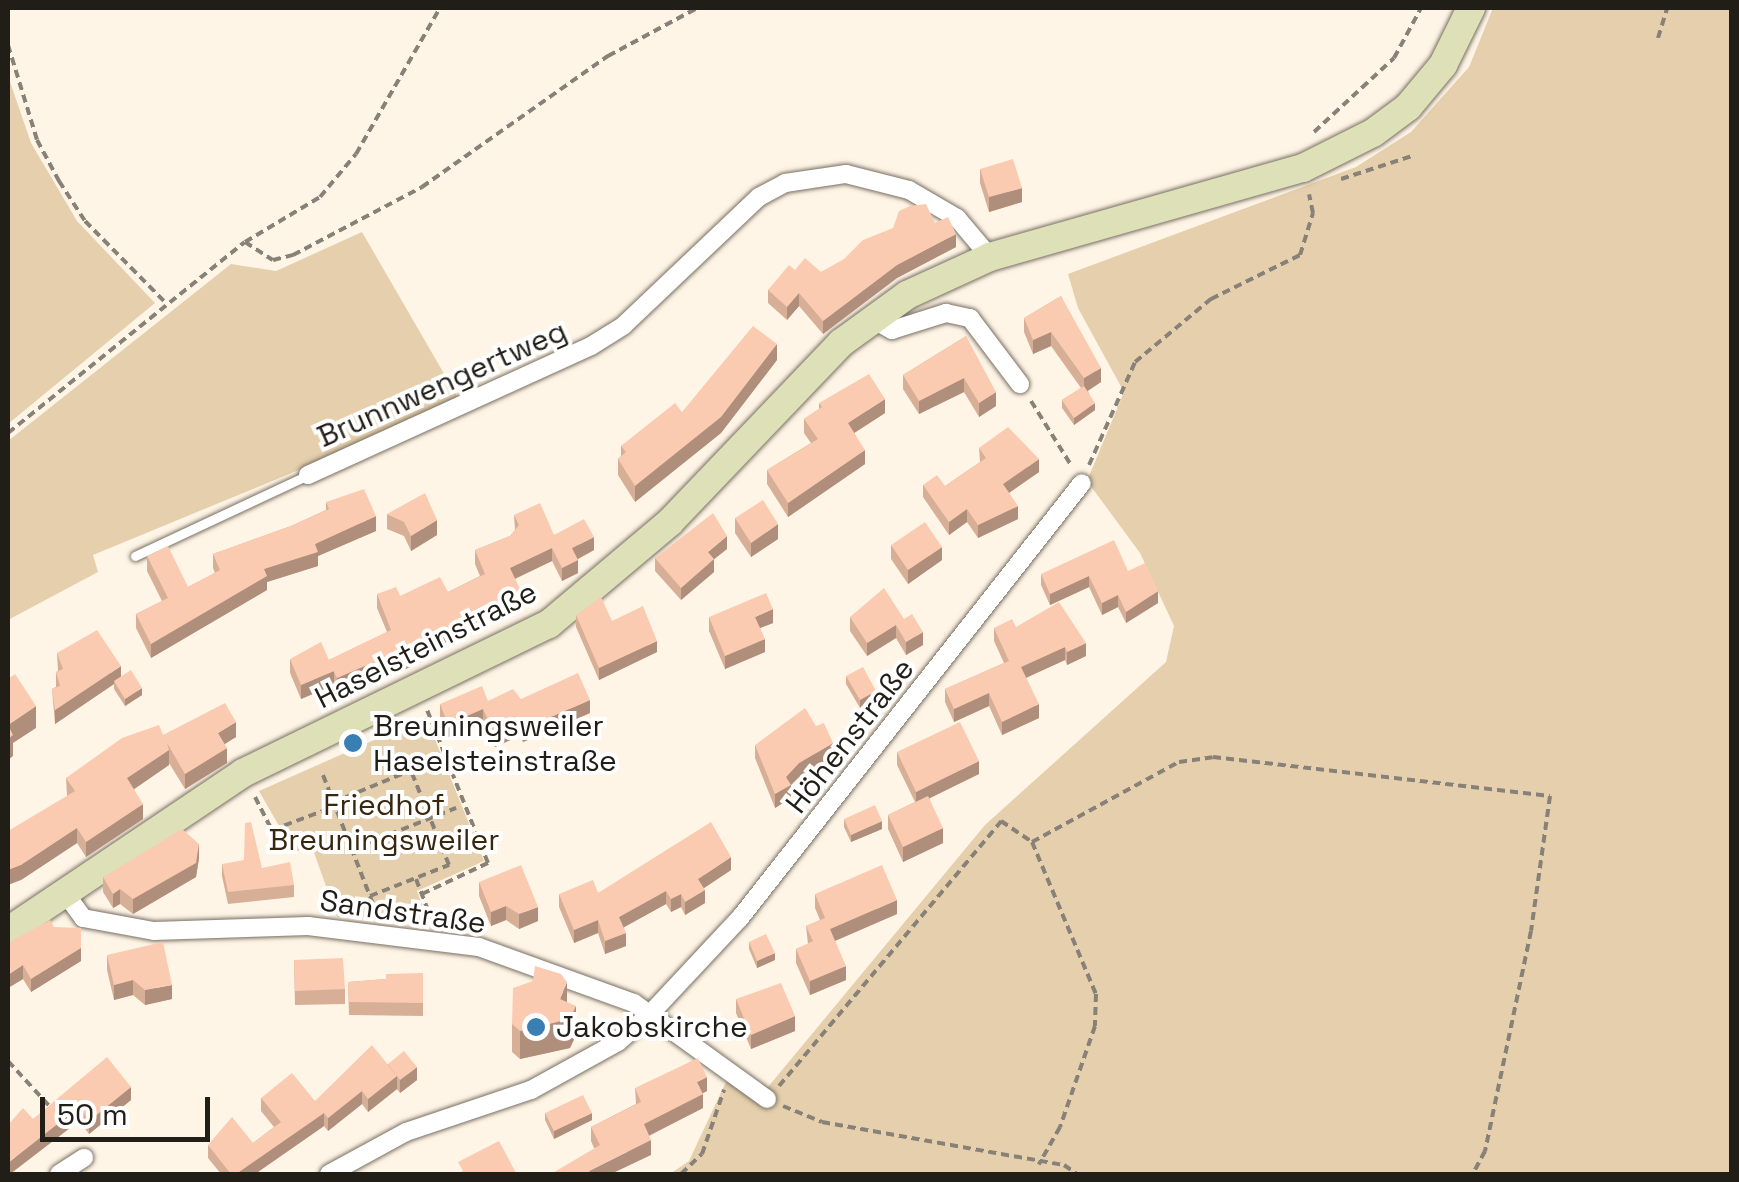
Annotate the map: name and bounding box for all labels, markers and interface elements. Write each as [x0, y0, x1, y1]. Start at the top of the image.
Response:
street label: Brunnwengertweg [312, 313, 572, 455]
street label: Haselsteinstraße [309, 574, 543, 716]
street label: Höhenstraße [778, 651, 922, 821]
place label: Breuningsweiler Haselsteinstraße [373, 708, 617, 778]
marker: Breuningsweiler Haselsteinstraße [342, 732, 364, 754]
park label: Friedhof Breuningsweiler [269, 787, 499, 858]
street label: Sandstraße [318, 883, 488, 941]
place label: Jakobskirche [556, 1009, 748, 1045]
marker: Jakobskirche [525, 1016, 547, 1038]
scale bar [45, 1077, 215, 1139]
text: 50 m [57, 1095, 128, 1134]

